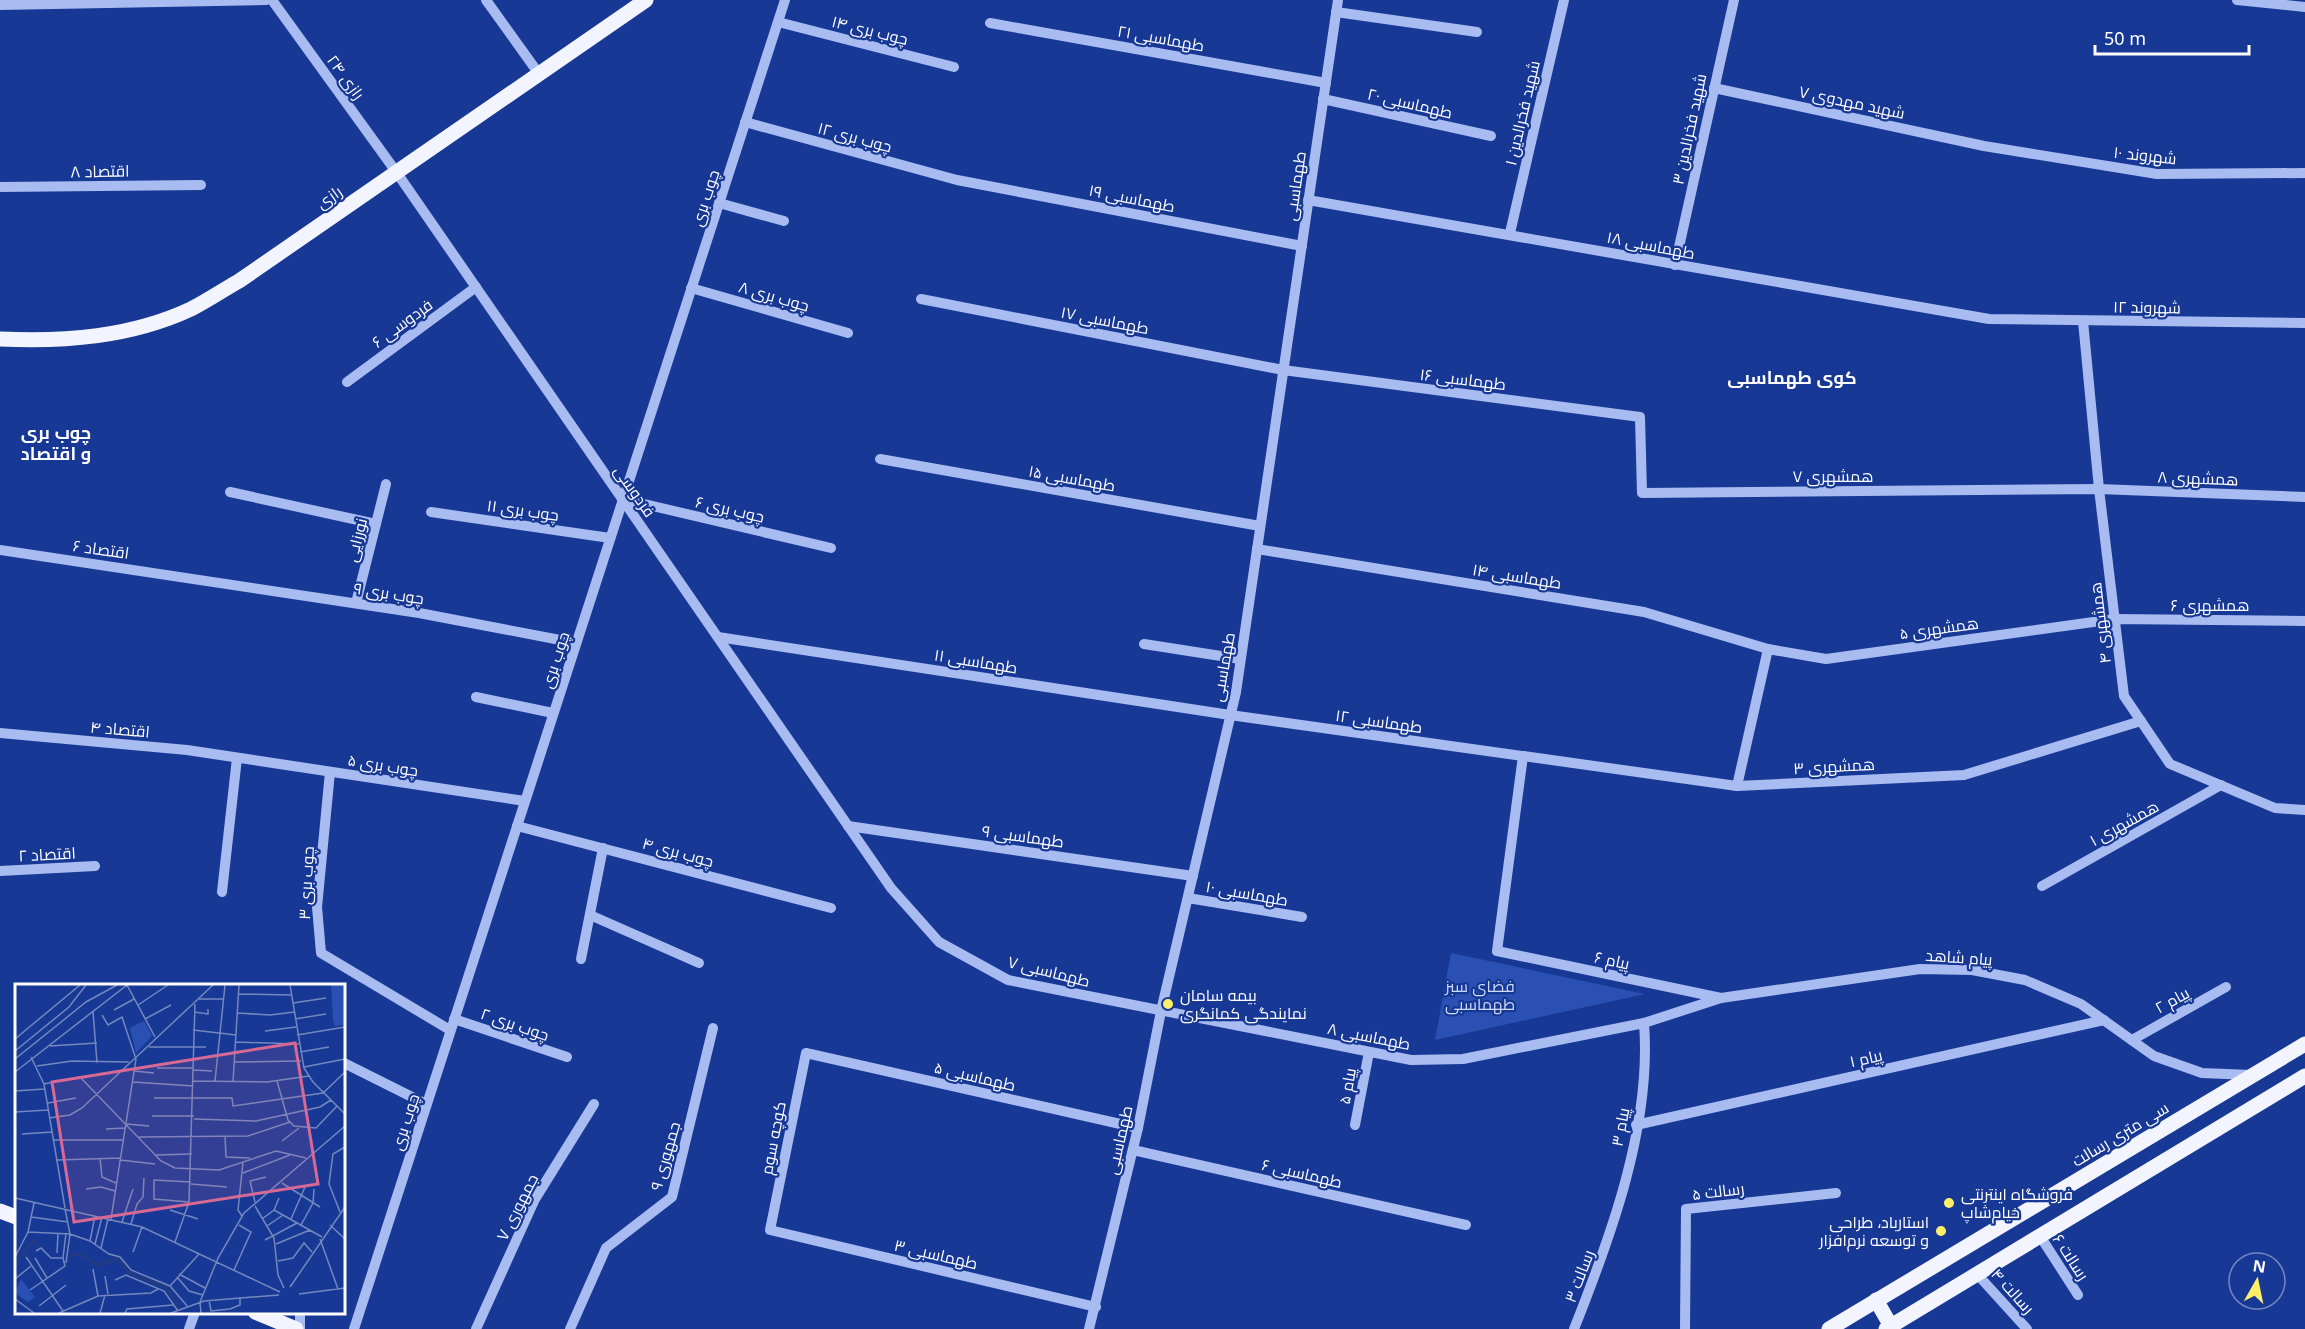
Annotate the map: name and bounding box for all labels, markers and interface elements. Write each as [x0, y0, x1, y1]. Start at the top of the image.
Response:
street label: ۱۴ چوب بری [829, 10, 911, 51]
scale bar [2095, 18, 2250, 56]
street label: ۲۱ طهماسبی [1116, 20, 1206, 56]
text: 50 m [2104, 26, 2146, 50]
street label: رازی ۲۴ [322, 50, 370, 104]
street label: ۱ شهید فخرالدین [1499, 58, 1545, 168]
street label: ۳ شهید فخرالدین [1666, 71, 1712, 187]
street label: ۷ شهید مهدوی [1797, 80, 1907, 124]
street label: ۲۰ طهماسبی [1365, 83, 1455, 123]
street label: ۱۲ چوب بری [815, 117, 894, 158]
street label: شهروند ۱۰ [2112, 141, 2178, 169]
street label: طهماسبی [1279, 150, 1311, 222]
street label: ۸ اقتصاد [70, 159, 130, 183]
street label: چوب بری [686, 167, 725, 229]
street label: ۱۹ طهماسبی [1087, 179, 1177, 217]
street label: رازی [312, 180, 346, 214]
street label: ۱۸ طهماسبی [1605, 226, 1697, 264]
street label: ۸ چوب بری [736, 275, 812, 318]
street label: فردوسی ۶ [367, 293, 437, 353]
street label: شهروند ۱۲ [2113, 295, 2181, 319]
street label: ۱۷ طهماسبی [1059, 301, 1151, 339]
street label: ۱۶ طهماسبی [1419, 363, 1507, 395]
district label: کوی طهماسبی [1727, 365, 1857, 389]
district label: چوب بری و اقتصاد [21, 420, 91, 465]
street label: ۱۵ طهماسبی [1027, 460, 1117, 496]
street label: فردوسی [609, 461, 661, 521]
street label: ۷ همشهری [1792, 465, 1874, 487]
street label: ۸ همشهری [2157, 466, 2239, 490]
street label: ۶ چوب بری [693, 490, 767, 529]
street label: ۱۱ چوب بری [485, 494, 560, 527]
street label: نورزایی [340, 516, 372, 564]
street label: ۶ اقتصاد [71, 534, 131, 564]
street label: ۱۴ طهماسبی [1471, 558, 1563, 594]
street label: ۹ چوب بری [352, 577, 426, 610]
street label: همشهری ۴ [2084, 581, 2116, 665]
street label: ۶ همشهری [2171, 594, 2249, 616]
street label: ۵ همشهری [1898, 612, 1980, 644]
street label: چوب بری [536, 629, 575, 691]
street label: طهماسبی [1206, 631, 1240, 703]
street label: ۱۱ طهماسبی [933, 644, 1019, 678]
street label: ۱۲ طهماسبی [1334, 704, 1424, 738]
street label: ۴ اقتصاد [89, 715, 151, 743]
street label: ۵ چوب بری [346, 749, 420, 782]
street label: ۳ همشهری [1792, 753, 1876, 779]
street label: ۱ همشهری [2085, 795, 2163, 851]
street label: ۹ طهماسبی [981, 819, 1065, 853]
street label: ۴ چوب بری [640, 832, 716, 873]
street label: ۲ اقتصاد [18, 842, 76, 866]
street label: ۳ چوب بری [293, 846, 320, 920]
street label: ۱۰ طهماسبی [1204, 875, 1290, 911]
street label: پیام شاهد [1925, 944, 1994, 971]
street label: ۶ پیام [1592, 946, 1632, 976]
street label: ۷ طهماسبی [1005, 950, 1093, 992]
park label: فضای سبز طهماسبی [1444, 975, 1515, 1015]
street label: ۲ پیام [2151, 981, 2194, 1019]
inset map [15, 984, 345, 1314]
place label: بیمه سامان نمایندگی کمانگری [1180, 984, 1307, 1024]
marker: بیمه سامان نمایندگی کمانگری [1161, 997, 1175, 1011]
street label: ۲ چوب بری [478, 1002, 552, 1047]
street label: ۸ طهماسبی [1326, 1017, 1412, 1055]
street label: ۱ پیام [1848, 1043, 1885, 1073]
street label: ۵ طهماسبی [932, 1056, 1018, 1096]
street label: ۵ پیام [1333, 1065, 1362, 1106]
street label: چوب بری [386, 1091, 425, 1153]
street label: سی متری رسالت [2067, 1096, 2173, 1172]
street label: کوچه سوم [755, 1100, 792, 1177]
street label: طهماسبی [1100, 1103, 1138, 1177]
street label: ۳ پیام [1606, 1105, 1636, 1148]
street label: ۹ جمهوری [645, 1119, 685, 1193]
street label: ۶ طهماسبی [1260, 1153, 1344, 1193]
street label: ۷ جمهوری [491, 1170, 543, 1244]
street label: ۵ رسالت [1691, 1177, 1745, 1205]
place label: فروشگاه اینترنتی خیام‌شاپ [1961, 1183, 2073, 1224]
marker: فروشگاه اینترنتی خیام‌شاپ [1942, 1196, 1956, 1210]
place label: استارباد، طراحی و توسعه نرم‌افزار [1818, 1211, 1929, 1252]
marker: استارباد، طراحی و توسعه نرم‌افزار [1934, 1224, 1948, 1238]
street label: ۶ رسالت [2048, 1229, 2094, 1285]
street label: ۳ طهماسبی [892, 1234, 980, 1274]
street label: ۳ رسالت [1559, 1247, 1599, 1305]
north arrow [2227, 1251, 2287, 1311]
text: N [2251, 1254, 2267, 1278]
street label: ۴ رسالت [1987, 1263, 2039, 1319]

